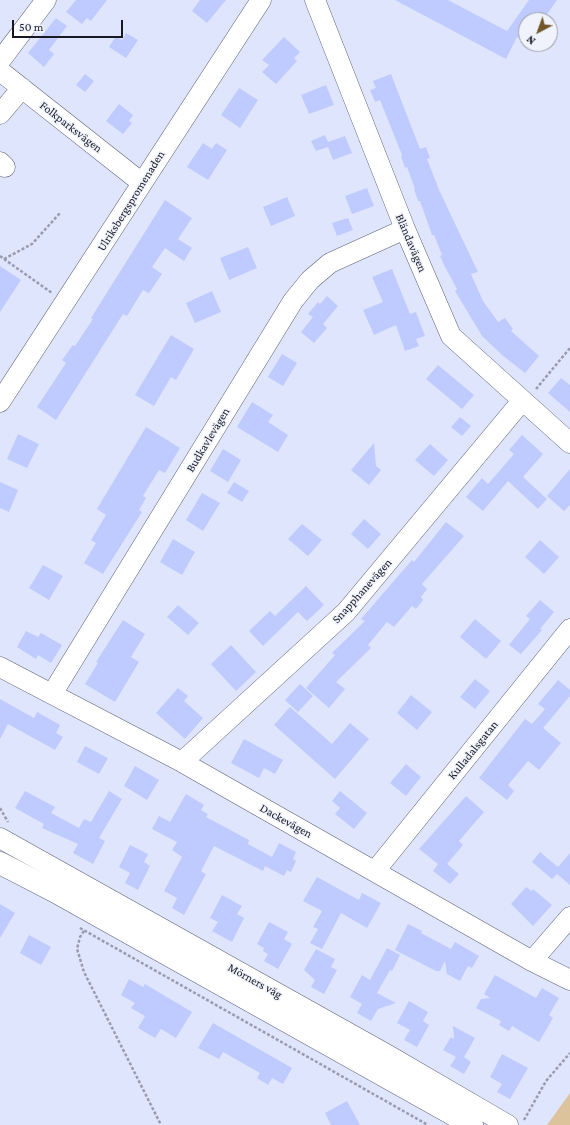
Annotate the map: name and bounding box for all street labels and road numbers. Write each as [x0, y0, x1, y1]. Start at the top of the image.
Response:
street label: Folkparksvägen [37, 98, 105, 156]
street label: Ulriksbergspromenaden [94, 148, 168, 254]
street label: Bländavägen [392, 212, 430, 274]
street label: Budkavlevägen [183, 405, 233, 475]
street label: Snapphanevägen [329, 556, 395, 626]
street label: Kulladalsgatan [445, 718, 501, 782]
street label: Dackevägen [257, 801, 315, 841]
street label: Mörners väg [225, 960, 285, 1002]

